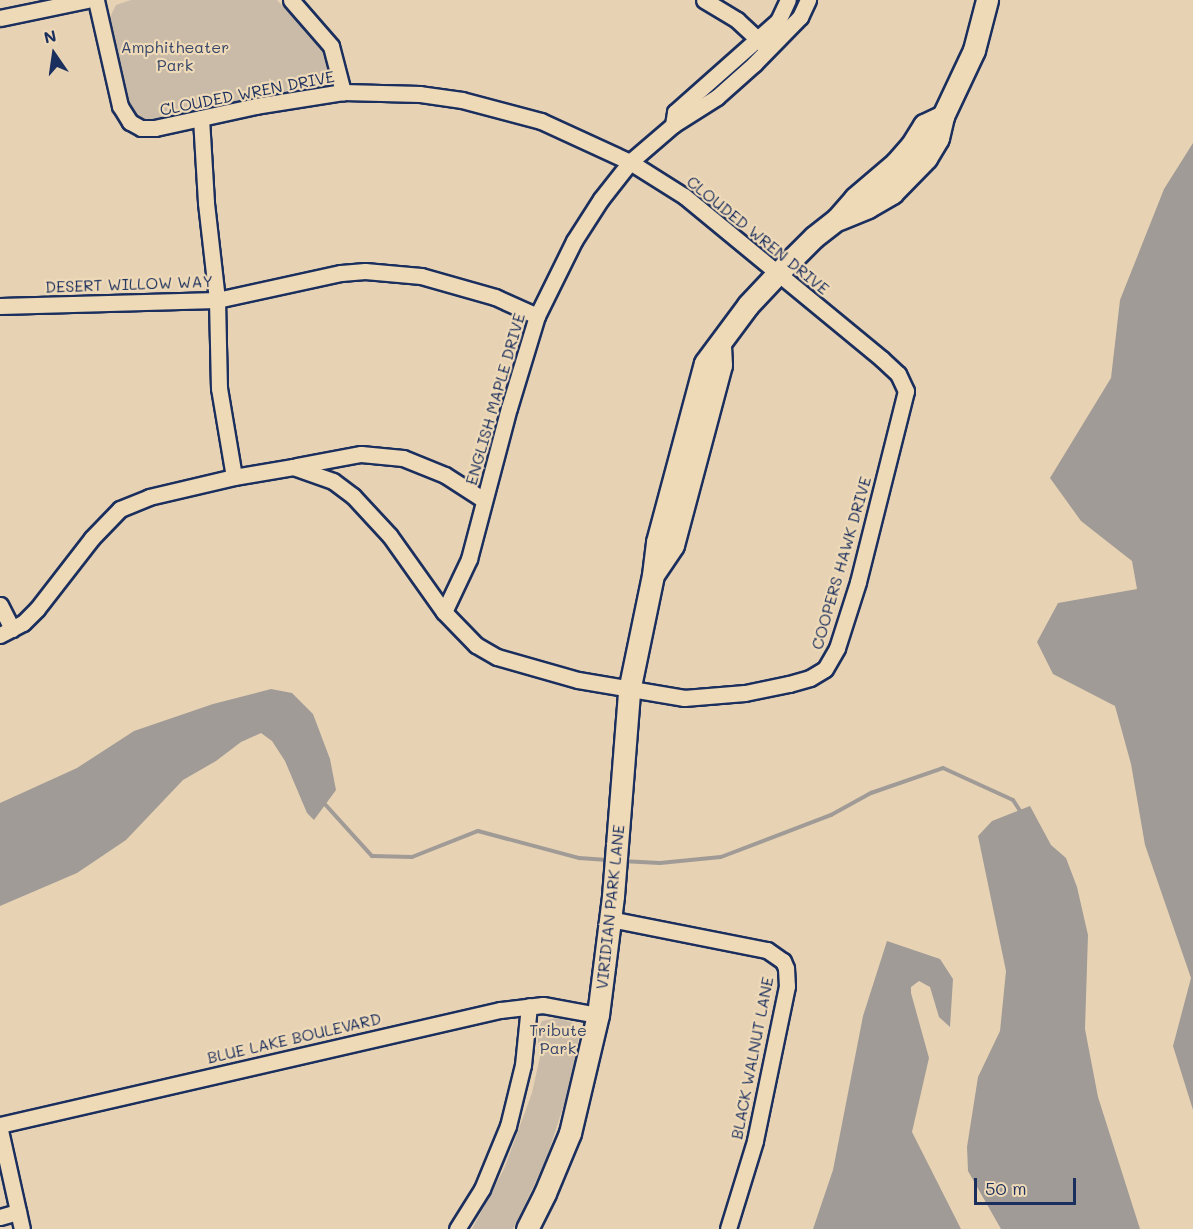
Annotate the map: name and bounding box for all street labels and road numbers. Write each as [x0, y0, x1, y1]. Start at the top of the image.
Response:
street label: CLOUDED WREN DRIVE [158, 67, 336, 119]
street label: CLOUDED WREN DRIVE [683, 172, 833, 298]
street label: DESERT WILLOW WAY [45, 271, 213, 297]
street label: ENGLISH MAPLE DRIVE [461, 311, 529, 487]
street label: COOPERS HAWK DRIVE [807, 474, 875, 652]
street label: VIRIDIAN PARK LANE [592, 824, 628, 990]
street label: BLACK WALNUT LANE [727, 975, 777, 1141]
street label: BLUE LAKE BOULEVARD [205, 1009, 383, 1067]

